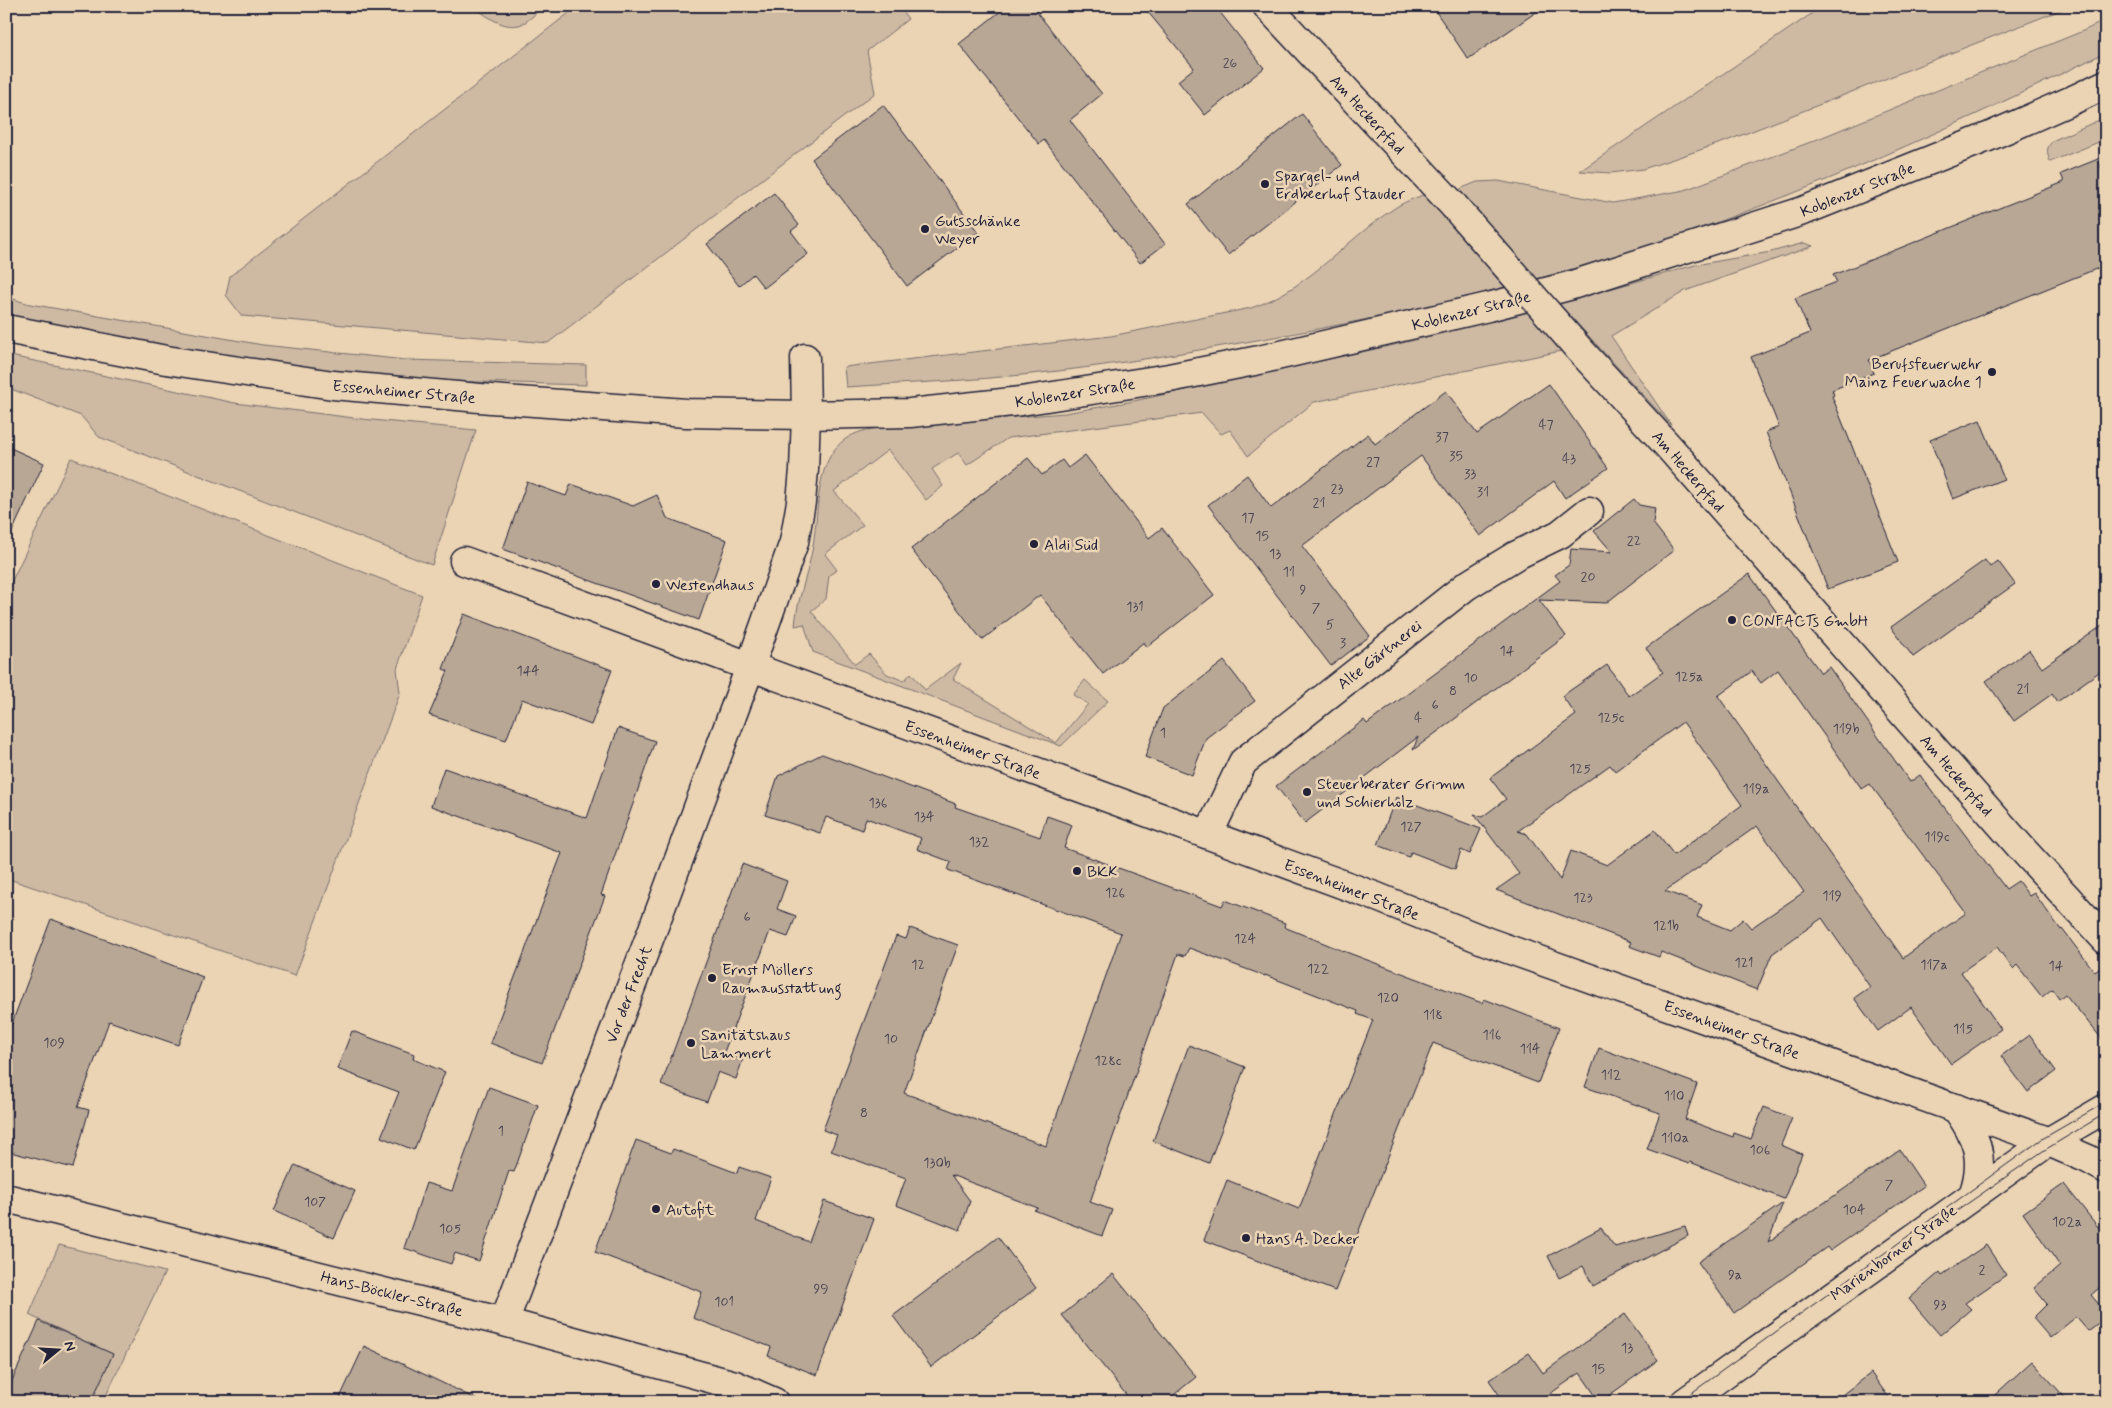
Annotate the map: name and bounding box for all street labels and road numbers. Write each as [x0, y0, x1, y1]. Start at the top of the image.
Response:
street label: Am Heckerpfad [1325, 71, 1409, 159]
street label: Koblenzer Straße [1797, 158, 1918, 223]
street label: Koblenzer Straße [1410, 287, 1533, 336]
street label: Koblenzer Straße [1014, 374, 1137, 413]
street label: Essenheimer Straße [331, 376, 476, 409]
street label: Am Heckerpfad [1647, 427, 1729, 517]
street label: Alte Gärtnerei [1333, 616, 1426, 695]
street label: Essenheimer Straße [901, 716, 1044, 785]
street label: Am Heckerpfad [1915, 731, 1997, 821]
street label: Essenheimer Straße [1281, 855, 1422, 926]
street label: Vor der Frecht [601, 942, 658, 1046]
street label: Essenheimer Straße [1660, 996, 1803, 1065]
street label: Marienborner Straße [1826, 1200, 1962, 1306]
street label: Hans-Böckler-Straße [318, 1267, 465, 1322]

